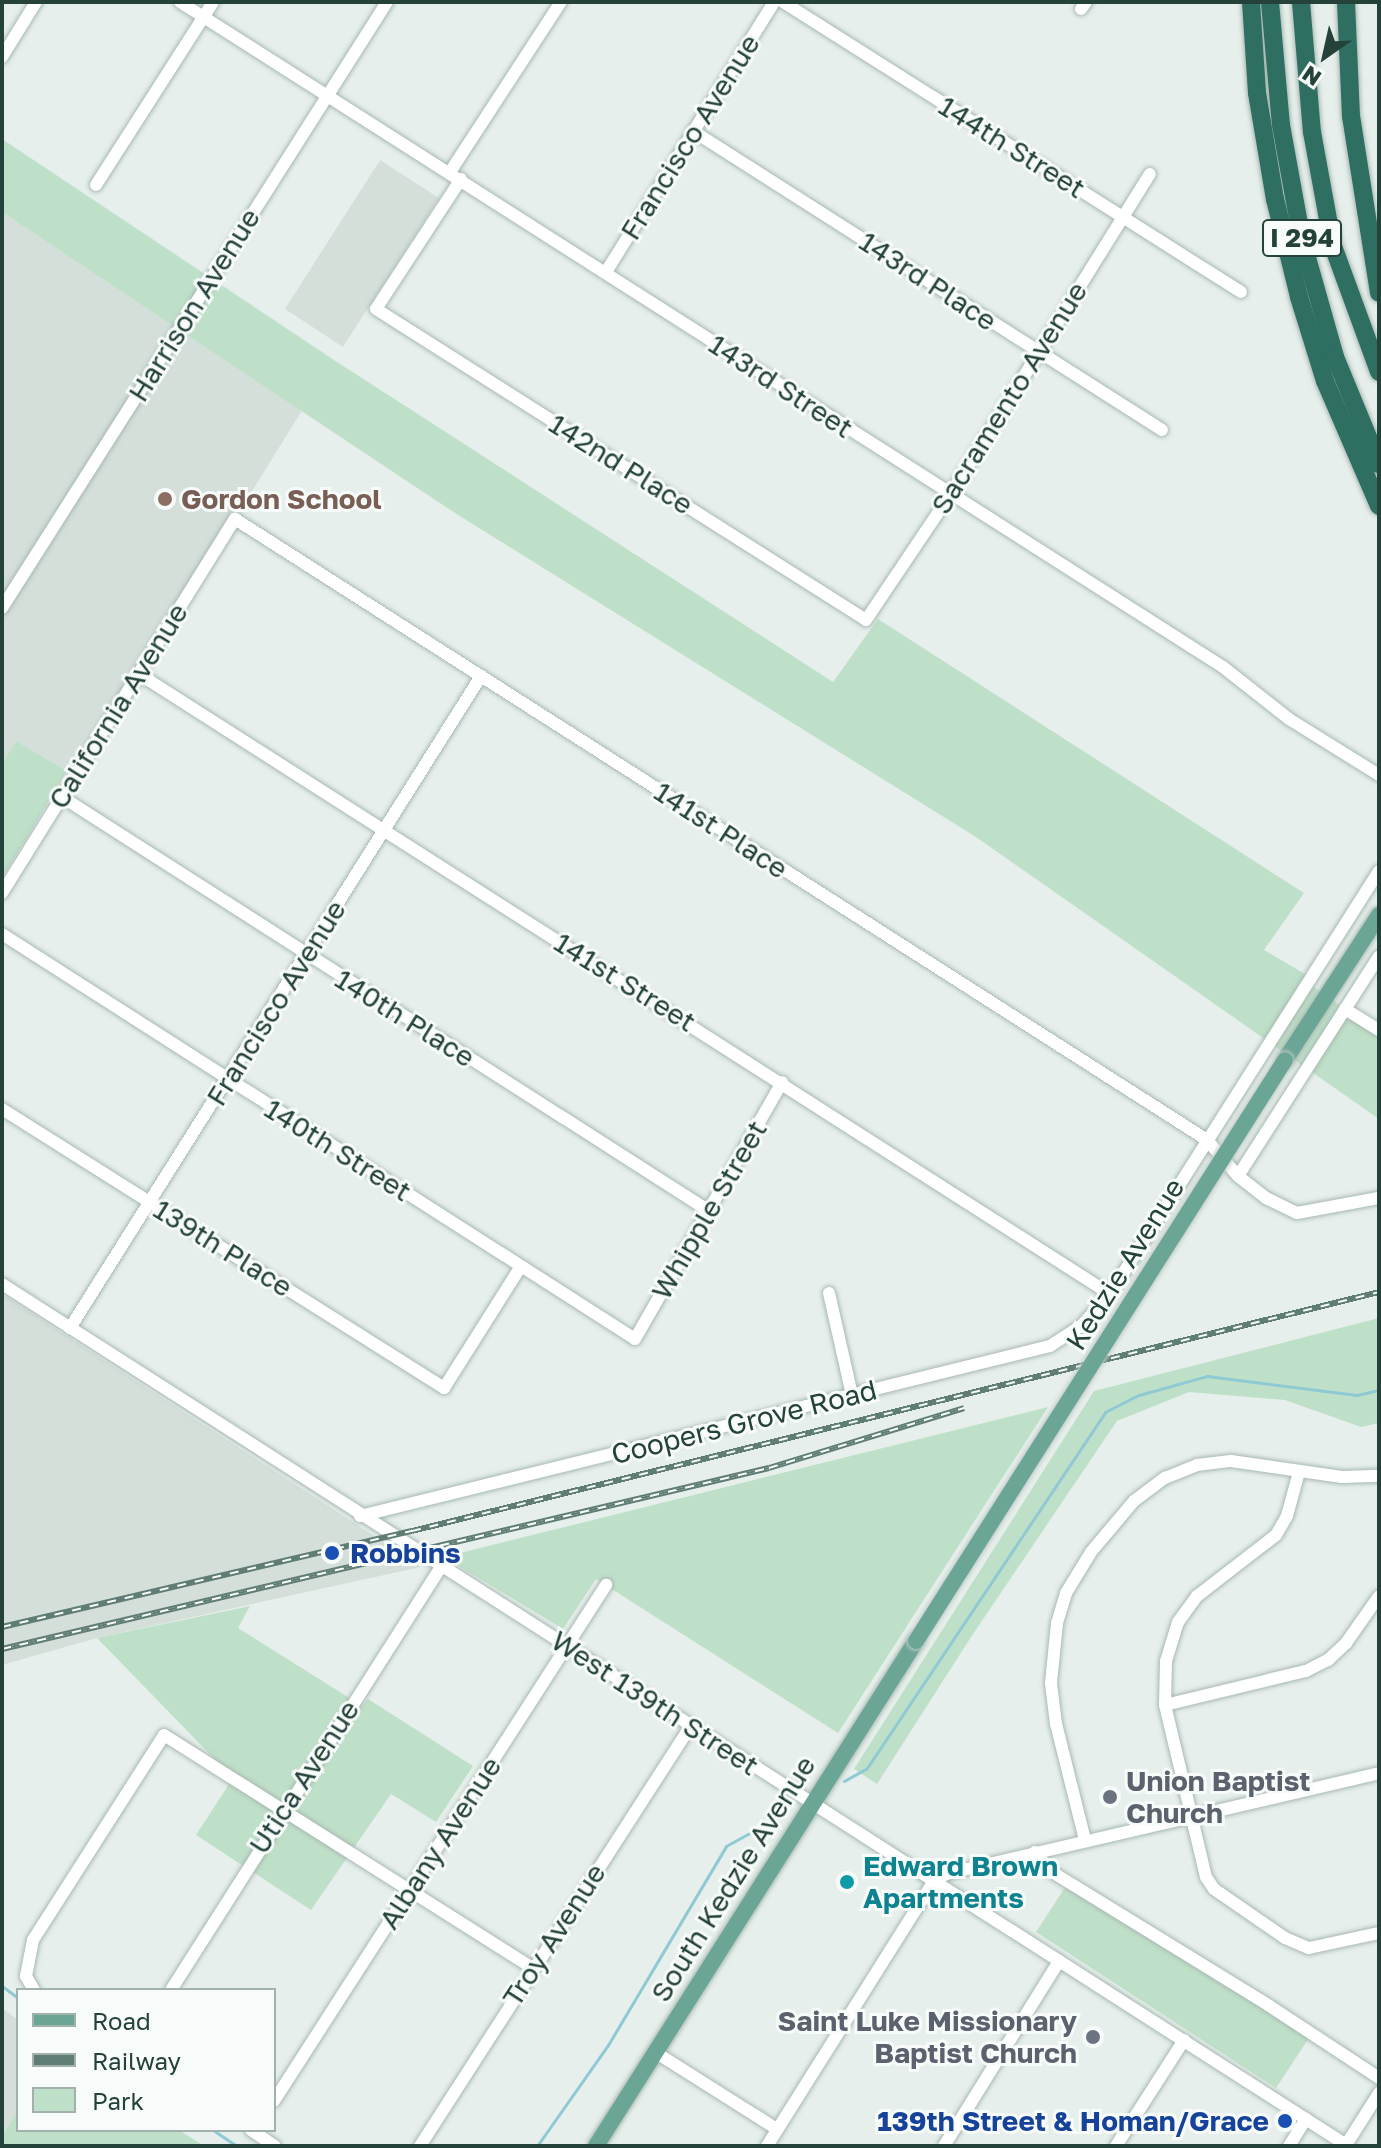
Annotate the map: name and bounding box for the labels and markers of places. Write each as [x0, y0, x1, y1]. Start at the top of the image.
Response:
place label: Gordon School [181, 482, 382, 516]
marker: Gordon School [156, 490, 174, 508]
place label: Robbins [350, 1536, 461, 1570]
marker: Robbins [321, 1542, 343, 1564]
place label: Union Baptist Church [1126, 1764, 1310, 1830]
marker: Union Baptist Church [1101, 1788, 1119, 1806]
place label: Edward Brown Apartments [863, 1849, 1058, 1915]
marker: Edward Brown Apartments [838, 1873, 856, 1891]
place label: Saint Luke Missionary Baptist Church [778, 2004, 1077, 2070]
marker: Saint Luke Missionary Baptist Church [1084, 2028, 1102, 2046]
place label: 139th Street & Homan/Grace [877, 2104, 1269, 2138]
marker: 139th Street & Homan/Grace [1276, 2112, 1294, 2130]

